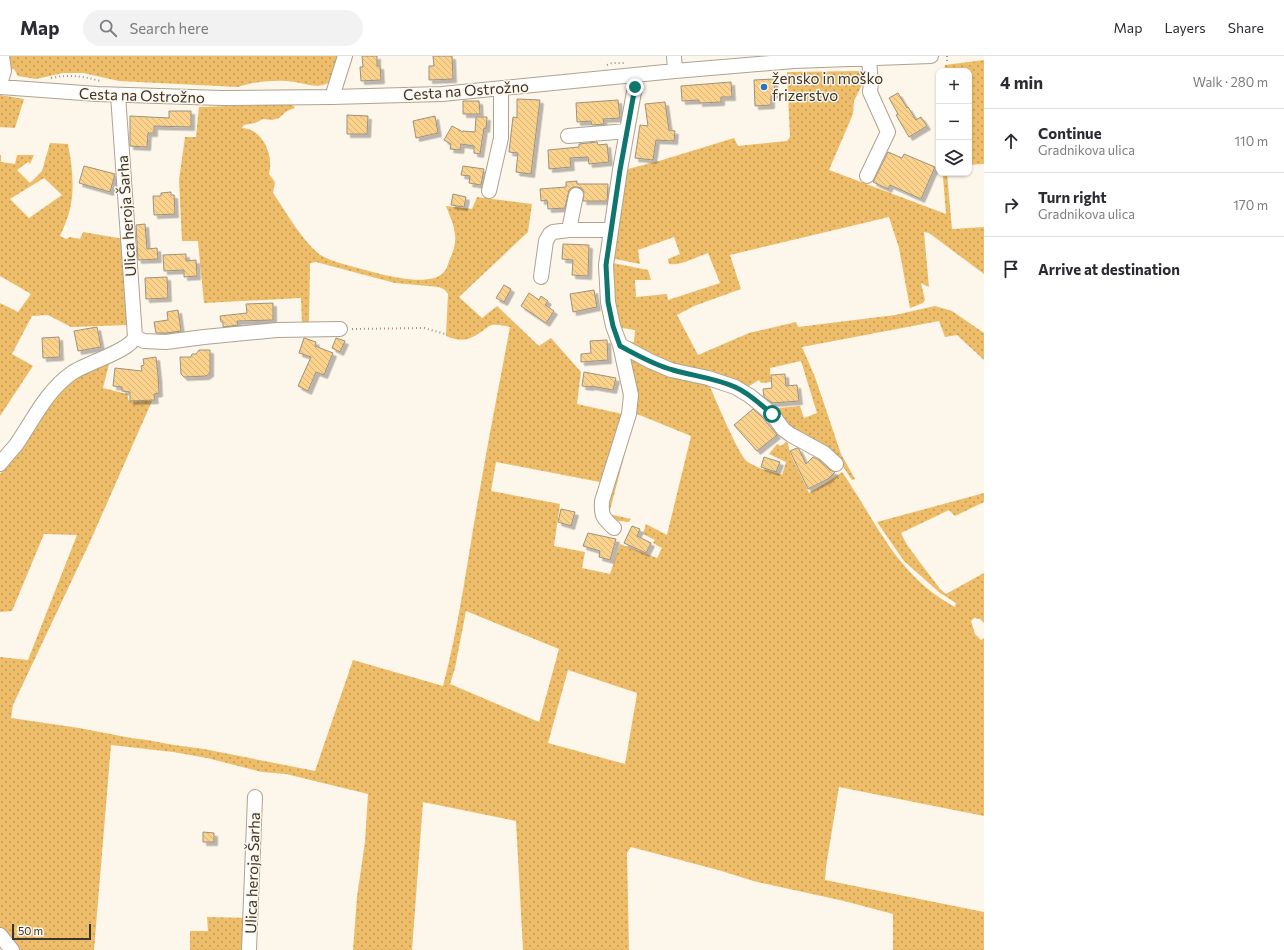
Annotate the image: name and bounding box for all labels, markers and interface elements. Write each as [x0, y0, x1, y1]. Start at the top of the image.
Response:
search box [83, 10, 363, 46]
text: Map [20, 16, 59, 39]
icon: search [97, 17, 119, 39]
text: Search here [129, 19, 209, 37]
text: Map [1114, 19, 1142, 36]
text: Layers [1164, 19, 1206, 36]
text: Share [1228, 19, 1264, 36]
map controls [936, 68, 972, 176]
button: + [936, 68, 972, 104]
place label: žensko in moško frizerstvo [772, 69, 883, 104]
text: 4 min [1000, 72, 1043, 93]
text: Walk · 280 m [1193, 74, 1268, 90]
street label: Cesta na Ostrožno [403, 77, 530, 103]
route end [626, 78, 644, 96]
marker: žensko in moško frizerstvo [759, 82, 769, 92]
street label: Cesta na Ostrožno [79, 84, 205, 106]
button: − [936, 104, 972, 140]
text: Continue [1038, 124, 1102, 142]
icon: ahead [1000, 130, 1022, 152]
text: 110 m [1235, 133, 1268, 149]
button: layers [936, 140, 972, 176]
text: Gradnikova ulica [1038, 142, 1135, 158]
street label: Ulica heroja Šarha [112, 155, 139, 277]
text: Turn right [1038, 188, 1107, 206]
icon: right [1000, 194, 1022, 216]
text: 170 m [1233, 197, 1268, 213]
text: Gradnikova ulica [1038, 206, 1135, 222]
icon: arrive [1000, 258, 1022, 280]
text: Arrive at destination [1038, 260, 1180, 278]
route start [763, 405, 781, 423]
street label: Ulica heroja Šarha [240, 812, 263, 934]
scale bar [12, 922, 91, 941]
text: 50 m [18, 924, 43, 937]

